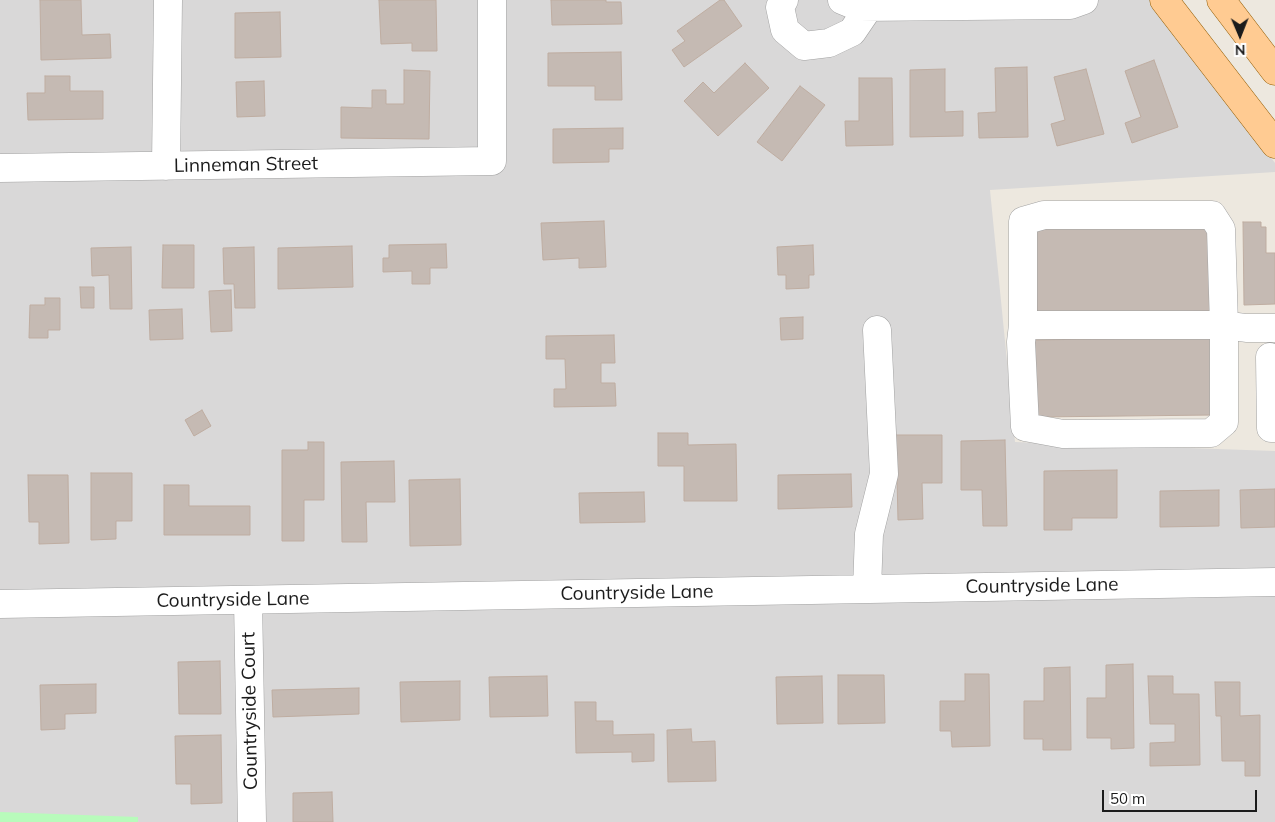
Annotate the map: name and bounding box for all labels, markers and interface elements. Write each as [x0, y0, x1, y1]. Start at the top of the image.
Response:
north arrow [1215, 10, 1265, 60]
text: N [1235, 41, 1246, 59]
street label: Linneman Street [174, 152, 318, 178]
street label: Countryside Lane [965, 573, 1119, 599]
street label: Countryside Lane [560, 580, 714, 606]
street label: Countryside Lane [156, 587, 310, 613]
street label: Countryside Court [237, 632, 263, 790]
scale bar [1105, 780, 1260, 812]
text: 50 m [1110, 789, 1145, 808]

